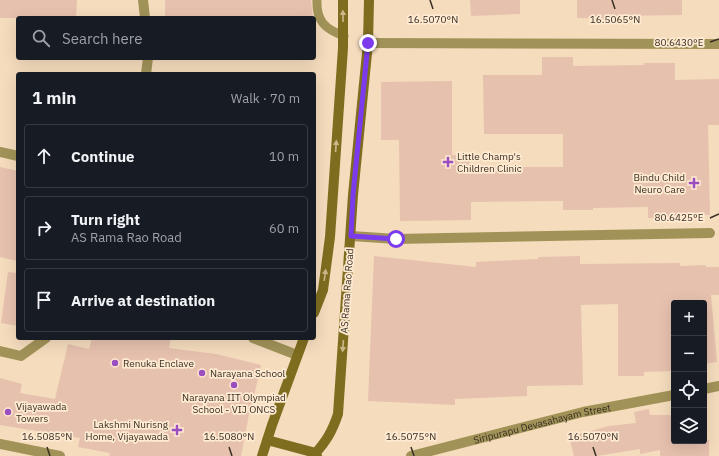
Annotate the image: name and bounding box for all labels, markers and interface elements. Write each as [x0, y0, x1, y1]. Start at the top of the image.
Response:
one-way arrow [340, 9, 346, 22]
text: 16.5070°N [408, 13, 458, 26]
text: 16.5065°N [590, 13, 640, 26]
search box [16, 16, 316, 60]
icon: search [30, 27, 52, 49]
text: Search here [62, 29, 142, 48]
route end [359, 34, 377, 52]
text: 80.6430°E [654, 36, 704, 49]
text: 1 min [32, 87, 76, 109]
text: Walk · 70 m [231, 90, 300, 107]
one-way arrow [333, 140, 340, 152]
icon: ahead [33, 145, 55, 167]
text: Continue [71, 147, 135, 166]
text: 10 m [269, 148, 299, 165]
place label: Little Champ's Children Clinic [457, 150, 522, 175]
marker: Little Champ's Children Clinic [442, 156, 454, 168]
place label: Bindu Child Neuro Care [634, 171, 686, 196]
marker: Bindu Child Neuro Care [688, 177, 700, 189]
text: Turn right [71, 210, 140, 229]
text: 80.6425°E [654, 211, 704, 224]
icon: right [33, 217, 55, 239]
text: 60 m [269, 220, 299, 237]
text: AS Rama Rao Road [71, 229, 182, 246]
route start [387, 230, 405, 248]
street label: AS Rama Rao Road [338, 248, 356, 334]
one-way arrow [322, 269, 328, 281]
icon: arrive [33, 289, 55, 311]
text: Arrive at destination [71, 291, 215, 310]
map controls [671, 300, 707, 444]
button: + [671, 300, 707, 336]
button: − [671, 336, 707, 372]
one-way arrow [339, 340, 346, 352]
place label: Renuka Enclave [123, 357, 194, 370]
marker: Renuka Enclave [110, 358, 120, 368]
place label: Narayana School [210, 367, 286, 380]
marker: Narayana School [197, 368, 207, 378]
button: locate [671, 372, 707, 408]
marker: Narayana IIT Olympiad School - VIJ ONCS [229, 380, 239, 390]
place label: Narayana IIT Olympiad School - VIJ ONCS [182, 391, 286, 416]
place label: Vijayawada Towers [16, 400, 67, 425]
street label: Siripurapu Devasahayam Street [472, 400, 612, 446]
marker: Vijayawada Towers [3, 407, 13, 417]
button: layers [671, 408, 707, 444]
place label: Lakshmi Nurisng Home, Vijayawada [86, 418, 169, 443]
marker: Lakshmi Nurisng Home, Vijayawada [171, 424, 183, 436]
text: 16.5085°N [22, 430, 72, 443]
text: 16.5080°N [204, 430, 254, 443]
text: 16.5075°N [386, 430, 436, 443]
text: 16.5070°N [568, 430, 618, 443]

